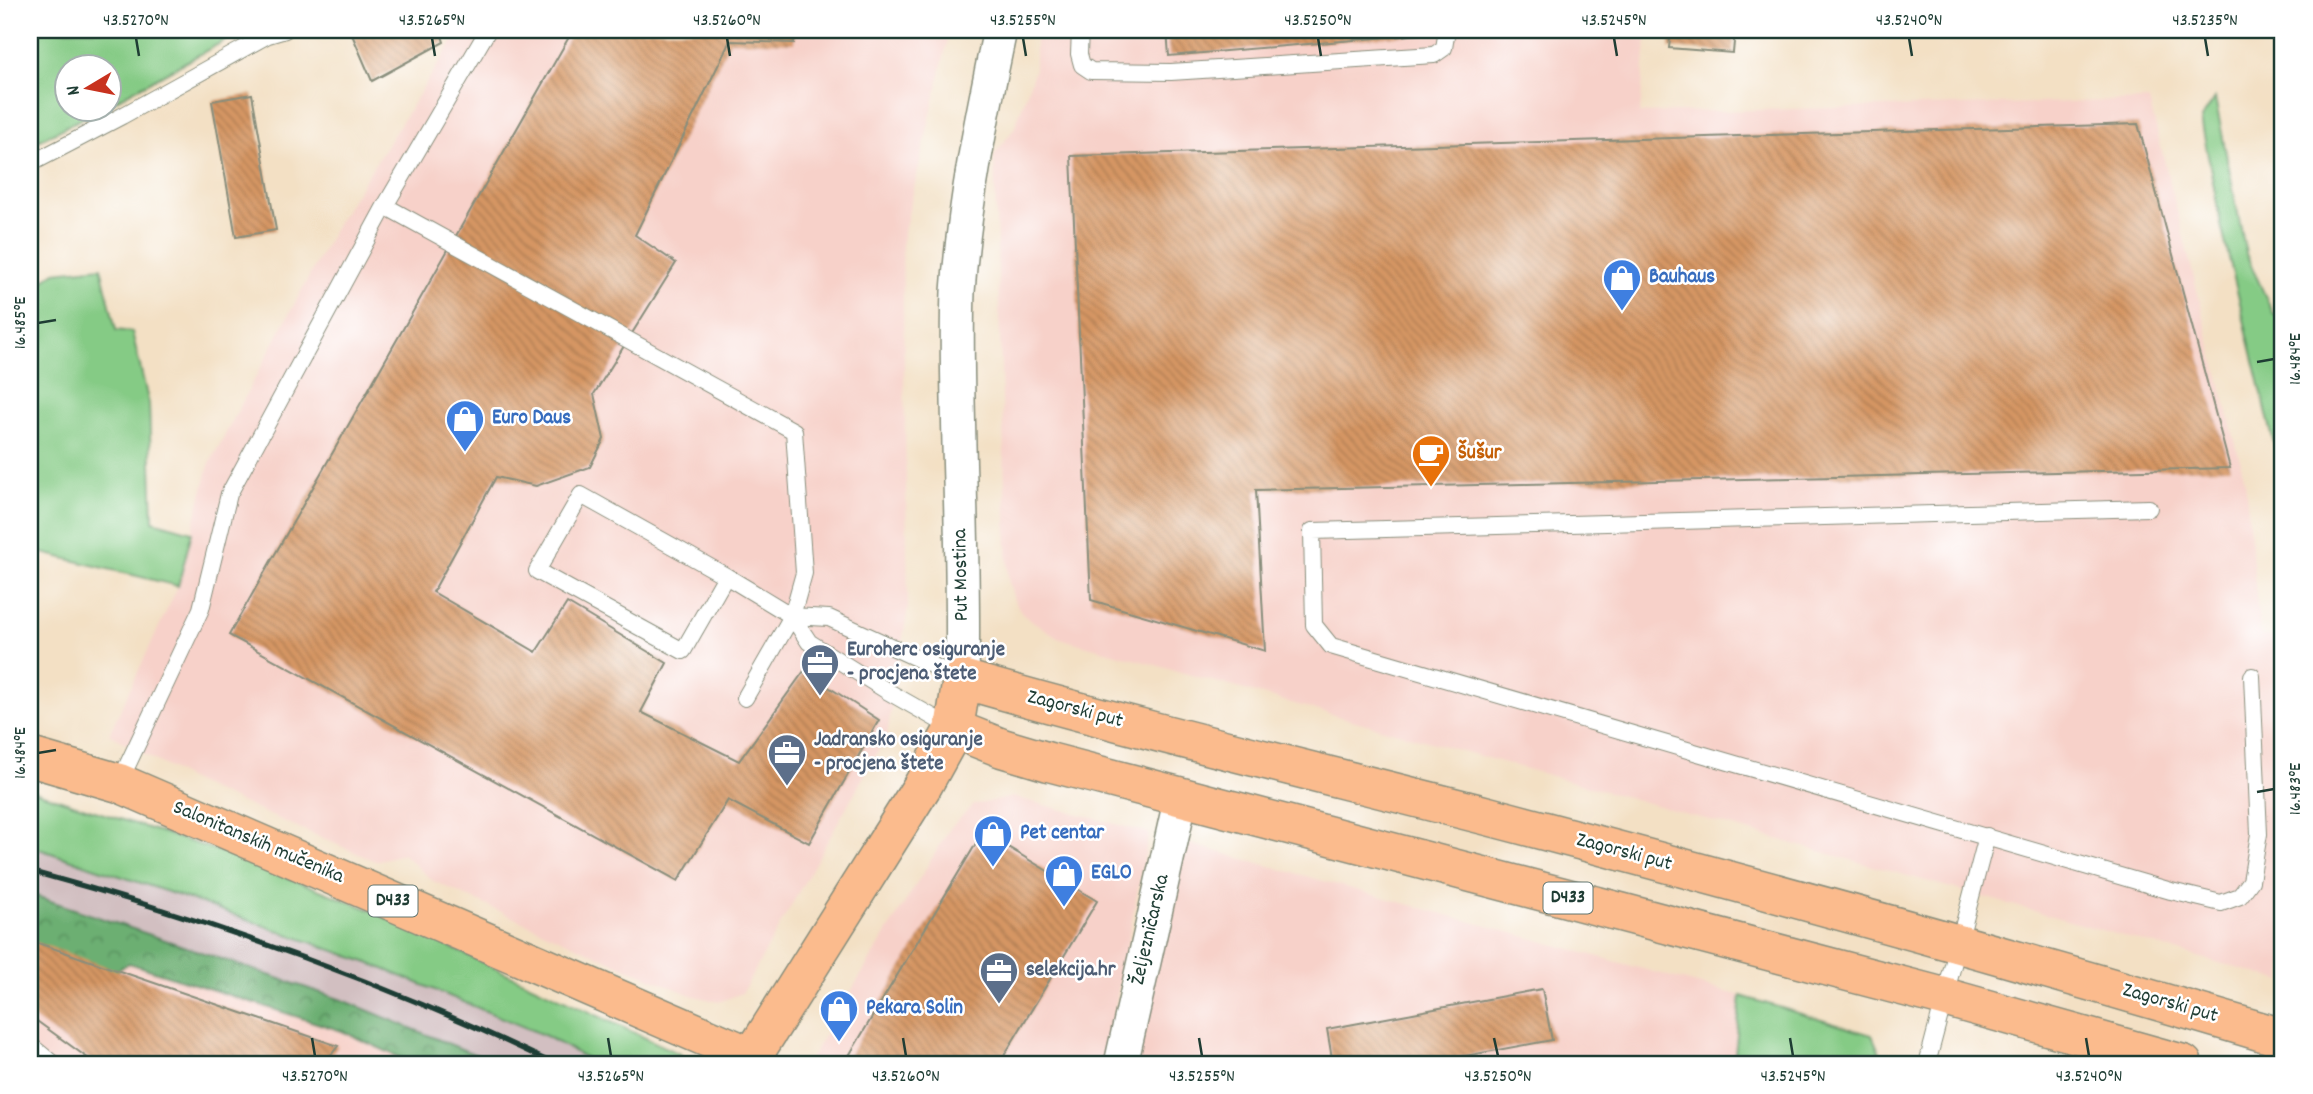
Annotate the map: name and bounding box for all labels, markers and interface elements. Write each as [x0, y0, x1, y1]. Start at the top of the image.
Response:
text: 43.5270°N [103, 9, 169, 34]
text: 43.5265°N [399, 9, 465, 34]
text: 43.5260°N [693, 9, 761, 34]
text: 43.5255°N [990, 9, 1056, 34]
text: 43.5250°N [1284, 9, 1352, 34]
text: 43.5245°N [1581, 9, 1647, 34]
text: 43.5240°N [1876, 9, 1942, 34]
text: 43.5235°N [2172, 9, 2238, 34]
north arrow [52, 52, 122, 122]
text: N [61, 83, 89, 97]
shop icon: Bauhaus [1601, 257, 1643, 312]
place label: Bauhaus [1649, 263, 1715, 293]
text: 16.485°E [9, 297, 34, 349]
text: 16.484°E [2284, 333, 2309, 385]
shop icon: Euro Daus [444, 398, 486, 453]
place label: Euro Daus [492, 404, 571, 434]
cafe icon: Šušur [1410, 433, 1452, 488]
place label: Šušur [1458, 439, 1503, 469]
street label: Put Mostina [946, 527, 978, 622]
place label: Euroherc osiguranje - procjena štete [847, 636, 1005, 690]
office icon: Euroherc osiguranje - procjena štete [799, 642, 841, 697]
street label: Zagorski put [1024, 683, 1126, 737]
place label: Jadransko osiguranje - procjena štete [814, 726, 983, 780]
text: 16.484°E [9, 727, 34, 779]
office icon: Jadransko osiguranje - procjena štete [766, 732, 808, 787]
text: 16.483°E [2284, 763, 2309, 815]
street label: Salonitanskih mučenika [168, 793, 349, 893]
shop icon: Pet centar [972, 813, 1014, 868]
place label: Pet centar [1020, 819, 1105, 849]
street label: Zagorski put [1573, 826, 1675, 880]
shop icon: EGLO [1043, 853, 1085, 908]
place label: EGLO [1091, 859, 1132, 889]
street label: Željezničarska [1124, 870, 1179, 989]
road number: D433 [1544, 882, 1592, 914]
road number: D433 [368, 886, 418, 917]
office icon: selekcija.hr [978, 950, 1020, 1005]
place label: selekcija.hr [1026, 956, 1117, 986]
street label: Zagorski put [2119, 976, 2221, 1032]
shop icon: Pekara Solin [818, 988, 860, 1043]
place label: Pekara Solin [866, 994, 963, 1024]
text: 43.5270°N [282, 1065, 348, 1090]
text: 43.5265°N [578, 1065, 644, 1090]
text: 43.5260°N [872, 1065, 940, 1090]
text: 43.5255°N [1169, 1065, 1235, 1090]
text: 43.5250°N [1464, 1065, 1532, 1090]
text: 43.5245°N [1760, 1065, 1826, 1090]
text: 43.5240°N [2056, 1065, 2122, 1090]

